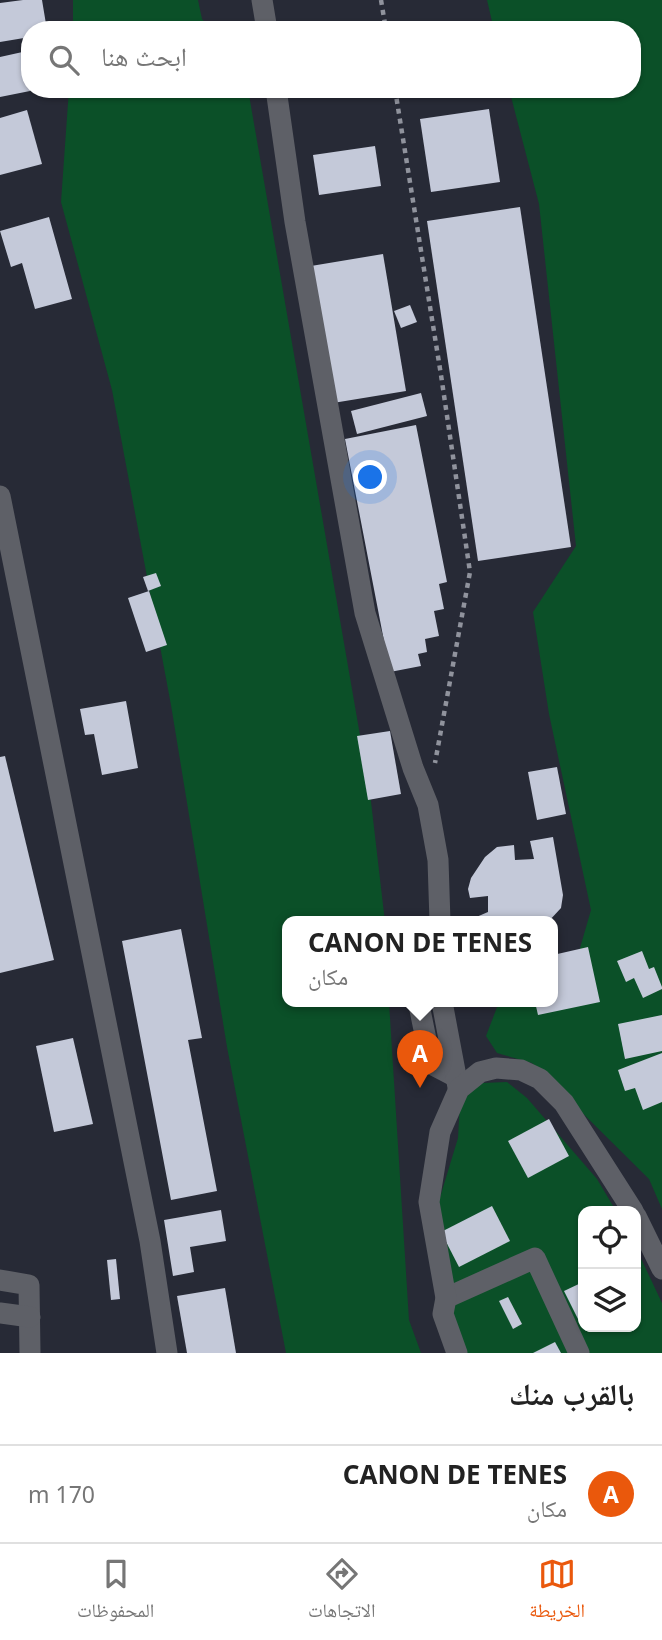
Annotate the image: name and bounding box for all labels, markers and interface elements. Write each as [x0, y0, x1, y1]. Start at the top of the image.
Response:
search box [21, 21, 641, 98]
text: ابحث هنا [101, 38, 187, 74]
icon: search [45, 41, 83, 79]
your location [353, 460, 387, 494]
popup [282, 916, 558, 1007]
text: CANON DE TENES [308, 924, 532, 960]
text: مكان [308, 960, 348, 992]
pin: A [397, 1030, 443, 1088]
map controls [578, 1206, 641, 1332]
button: locate [578, 1206, 641, 1269]
button: layers [578, 1269, 641, 1332]
text: بالقرب منك [509, 1373, 634, 1414]
text: CANON DE TENES [343, 1456, 567, 1492]
text: 170 m [28, 1478, 95, 1510]
text: A [603, 1478, 619, 1510]
text: مكان [527, 1492, 567, 1524]
tab: المحفوظات [77, 1555, 154, 1629]
tab: الاتجاهات [308, 1555, 375, 1629]
tab: الخريطة [529, 1555, 585, 1629]

